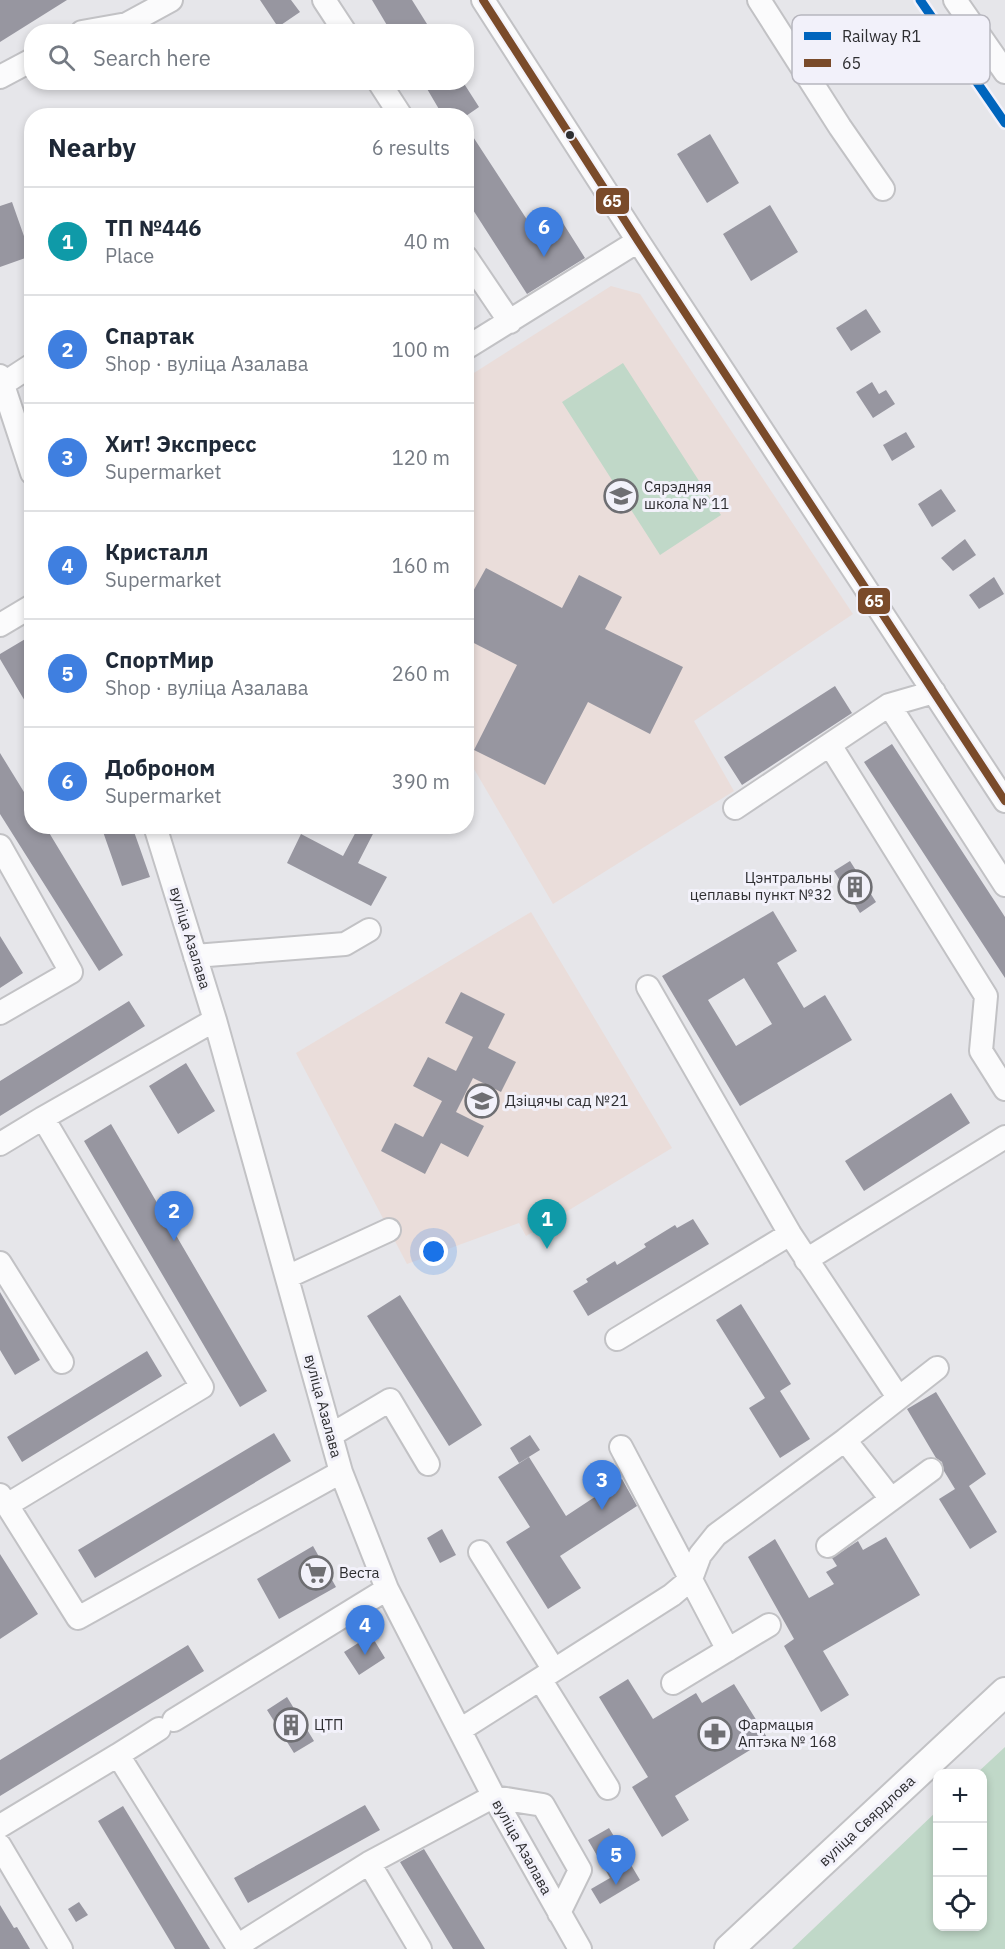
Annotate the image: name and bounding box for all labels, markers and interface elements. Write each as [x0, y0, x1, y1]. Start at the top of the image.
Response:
legend [792, 15, 990, 84]
search box [24, 24, 474, 90]
text: Railway R1 [842, 26, 921, 46]
icon: search [45, 41, 78, 74]
text: Search here [93, 43, 211, 72]
text: 65 [842, 53, 861, 73]
unlabelled marker [564, 129, 576, 141]
text: Nearby [48, 130, 136, 164]
text: 6 results [372, 134, 450, 161]
line badge: 65 [595, 187, 630, 215]
text: 65 [602, 191, 622, 211]
pin: 6 [524, 208, 564, 257]
text: ТП №446 [105, 213, 202, 242]
text: 1 [62, 228, 74, 255]
text: 40 m [404, 228, 450, 255]
text: Place [105, 242, 154, 269]
text: Спартак [105, 321, 195, 350]
text: 2 [62, 336, 74, 363]
text: 100 m [392, 336, 450, 363]
text: Shop · вуліца Азалава [105, 350, 308, 377]
text: Хит! Экспресс [105, 429, 257, 458]
text: 3 [62, 444, 74, 471]
text: 120 m [392, 444, 450, 471]
text: Supermarket [105, 458, 222, 485]
place label: Сярэдняя школа № 11 [644, 477, 729, 513]
school or university icon: Сярэдняя школа № 11 [603, 478, 639, 514]
text: Кристалл [105, 537, 208, 566]
text: 4 [62, 552, 74, 579]
text: 160 m [392, 552, 450, 579]
text: Supermarket [105, 566, 222, 593]
line badge: 65 [857, 587, 891, 615]
text: 65 [864, 591, 884, 611]
text: СпортМир [105, 645, 214, 674]
text: 5 [62, 660, 74, 687]
text: 260 m [392, 660, 450, 687]
text: Shop · вуліца Азалава [105, 674, 308, 701]
text: Доброном [105, 753, 215, 782]
text: 6 [62, 768, 74, 795]
text: 390 m [392, 768, 450, 795]
text: Supermarket [105, 782, 222, 809]
place label: Цэнтральны цеплавы пункт №32 [690, 868, 832, 904]
building icon: Цэнтральны цеплавы пункт №32 [837, 869, 873, 905]
street label: вуліца Азалава [166, 884, 215, 991]
school or university icon: Дзіцячы сад №21 [464, 1083, 500, 1119]
place label: Дзіцячы сад №21 [505, 1091, 628, 1110]
pin: 2 [154, 1192, 194, 1241]
pin: 1 [528, 1200, 566, 1249]
your location [419, 1237, 448, 1266]
street label: вуліца Азалава [301, 1352, 346, 1460]
pin: 3 [582, 1460, 622, 1510]
supermarket icon: Веста [298, 1555, 334, 1591]
place label: Веста [339, 1563, 380, 1582]
pin: 4 [346, 1606, 385, 1655]
building icon: ЦТП [273, 1707, 309, 1743]
place label: ЦТП [314, 1715, 343, 1734]
place label: Фармацыя Аптэка № 168 [738, 1715, 837, 1751]
pharmacy icon: Фармацыя Аптэка № 168 [697, 1716, 733, 1752]
map controls [933, 1769, 987, 1931]
button: + [933, 1769, 987, 1823]
street label: вуліца Свярдлова [815, 1771, 919, 1870]
street label: вуліца Азалава [488, 1796, 557, 1898]
button: − [933, 1823, 987, 1877]
pin: 5 [596, 1836, 636, 1885]
button: locate [933, 1877, 987, 1931]

